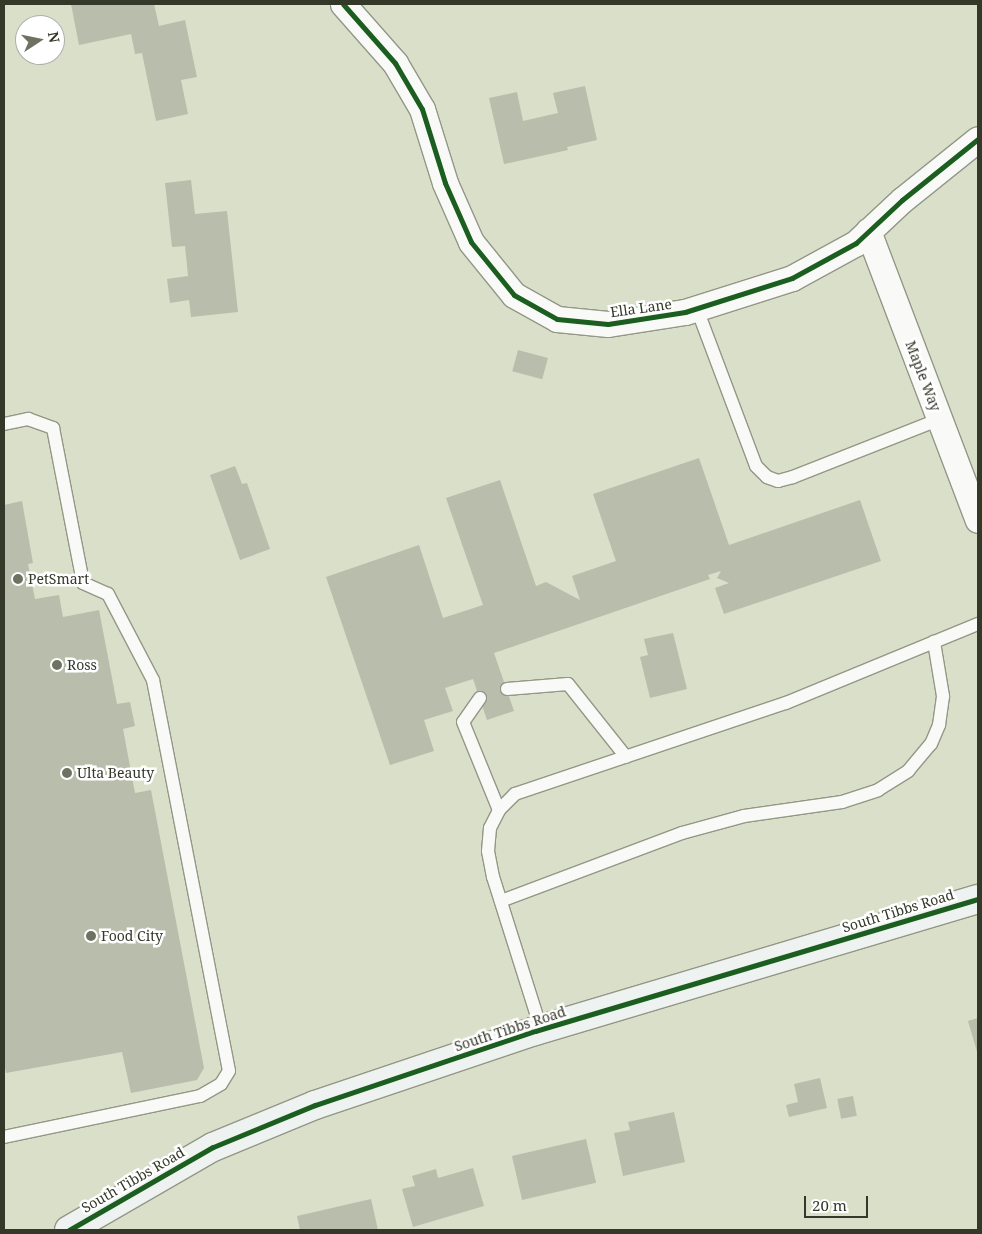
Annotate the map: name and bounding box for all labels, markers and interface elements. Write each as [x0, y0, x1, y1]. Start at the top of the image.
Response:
north arrow [15, 15, 65, 65]
text: N [44, 30, 65, 44]
street label: Ella Lane [609, 295, 673, 321]
street label: Maple Way [902, 338, 944, 414]
place label: PetSmart [28, 571, 89, 587]
marker: PetSmart [12, 573, 24, 585]
place label: Ross [67, 657, 97, 673]
marker: Ross [51, 659, 63, 671]
place label: Ulta Beauty [77, 765, 154, 781]
marker: Ulta Beauty [61, 767, 73, 779]
street label: South Tibbs Road [840, 886, 956, 936]
place label: Food City [101, 928, 163, 944]
marker: Food City [85, 930, 97, 942]
street label: South Tibbs Road [452, 1003, 568, 1055]
street label: South Tibbs Road [79, 1144, 187, 1216]
scale bar [807, 1186, 871, 1218]
text: 20 m [812, 1195, 847, 1215]

